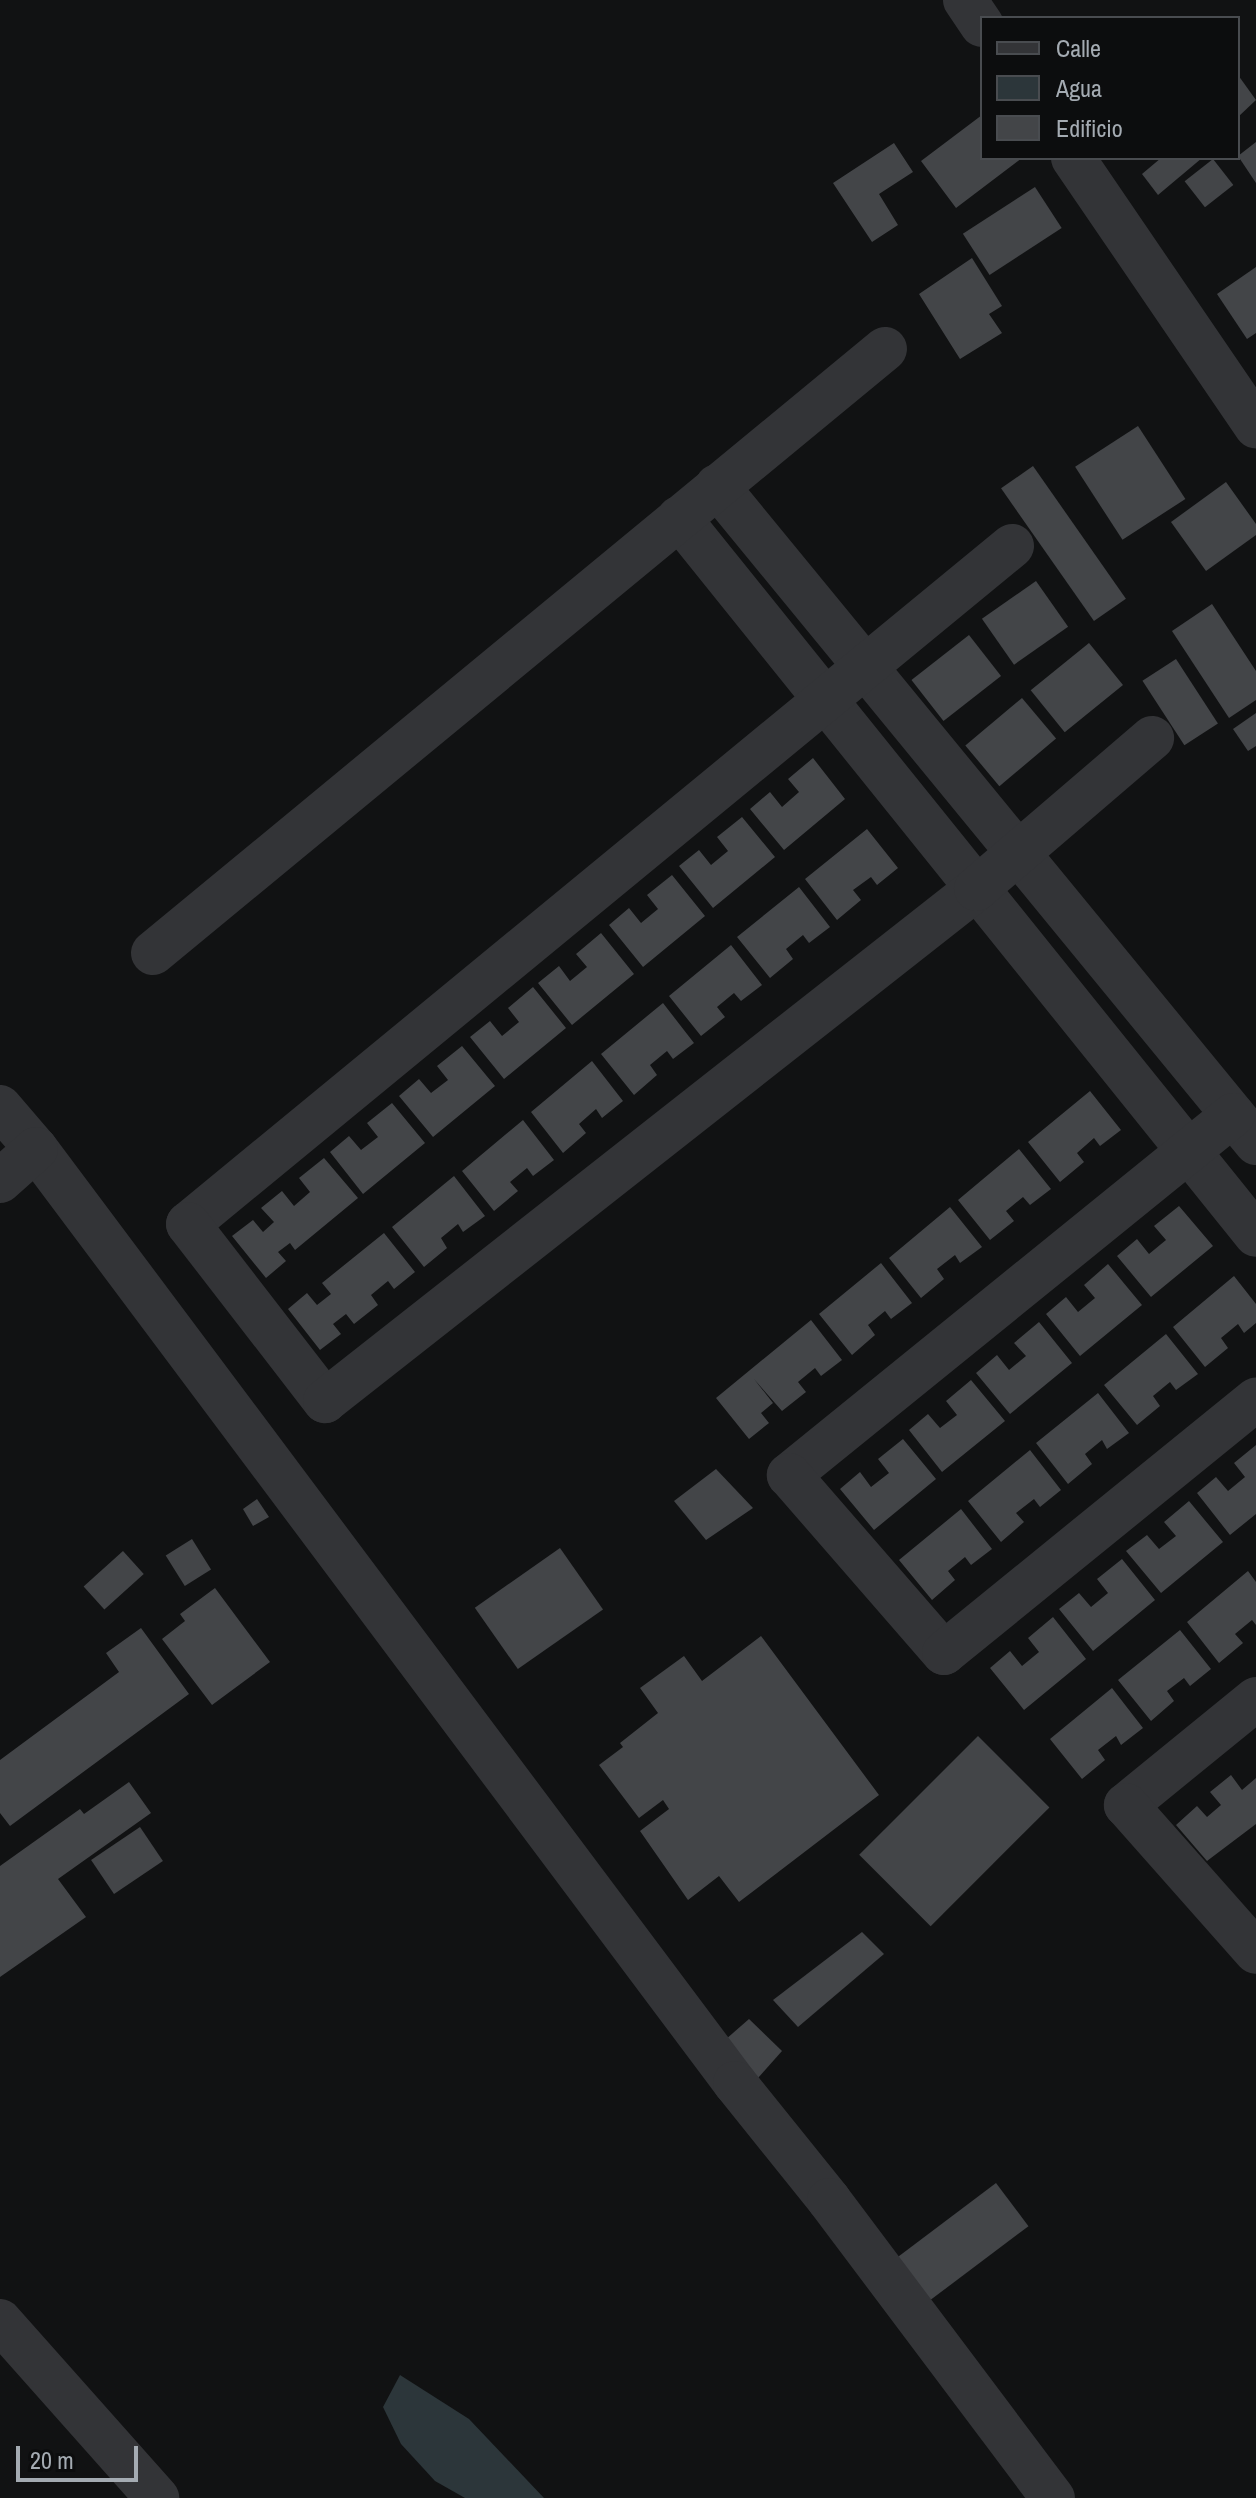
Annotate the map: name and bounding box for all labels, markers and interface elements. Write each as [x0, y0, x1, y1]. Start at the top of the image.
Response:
legend [980, 16, 1240, 160]
text: Calle [1056, 32, 1101, 64]
text: Agua [1056, 72, 1102, 104]
text: Edificio [1056, 112, 1123, 144]
scale bar [20, 2430, 142, 2480]
text: 20 m [30, 2444, 74, 2476]

